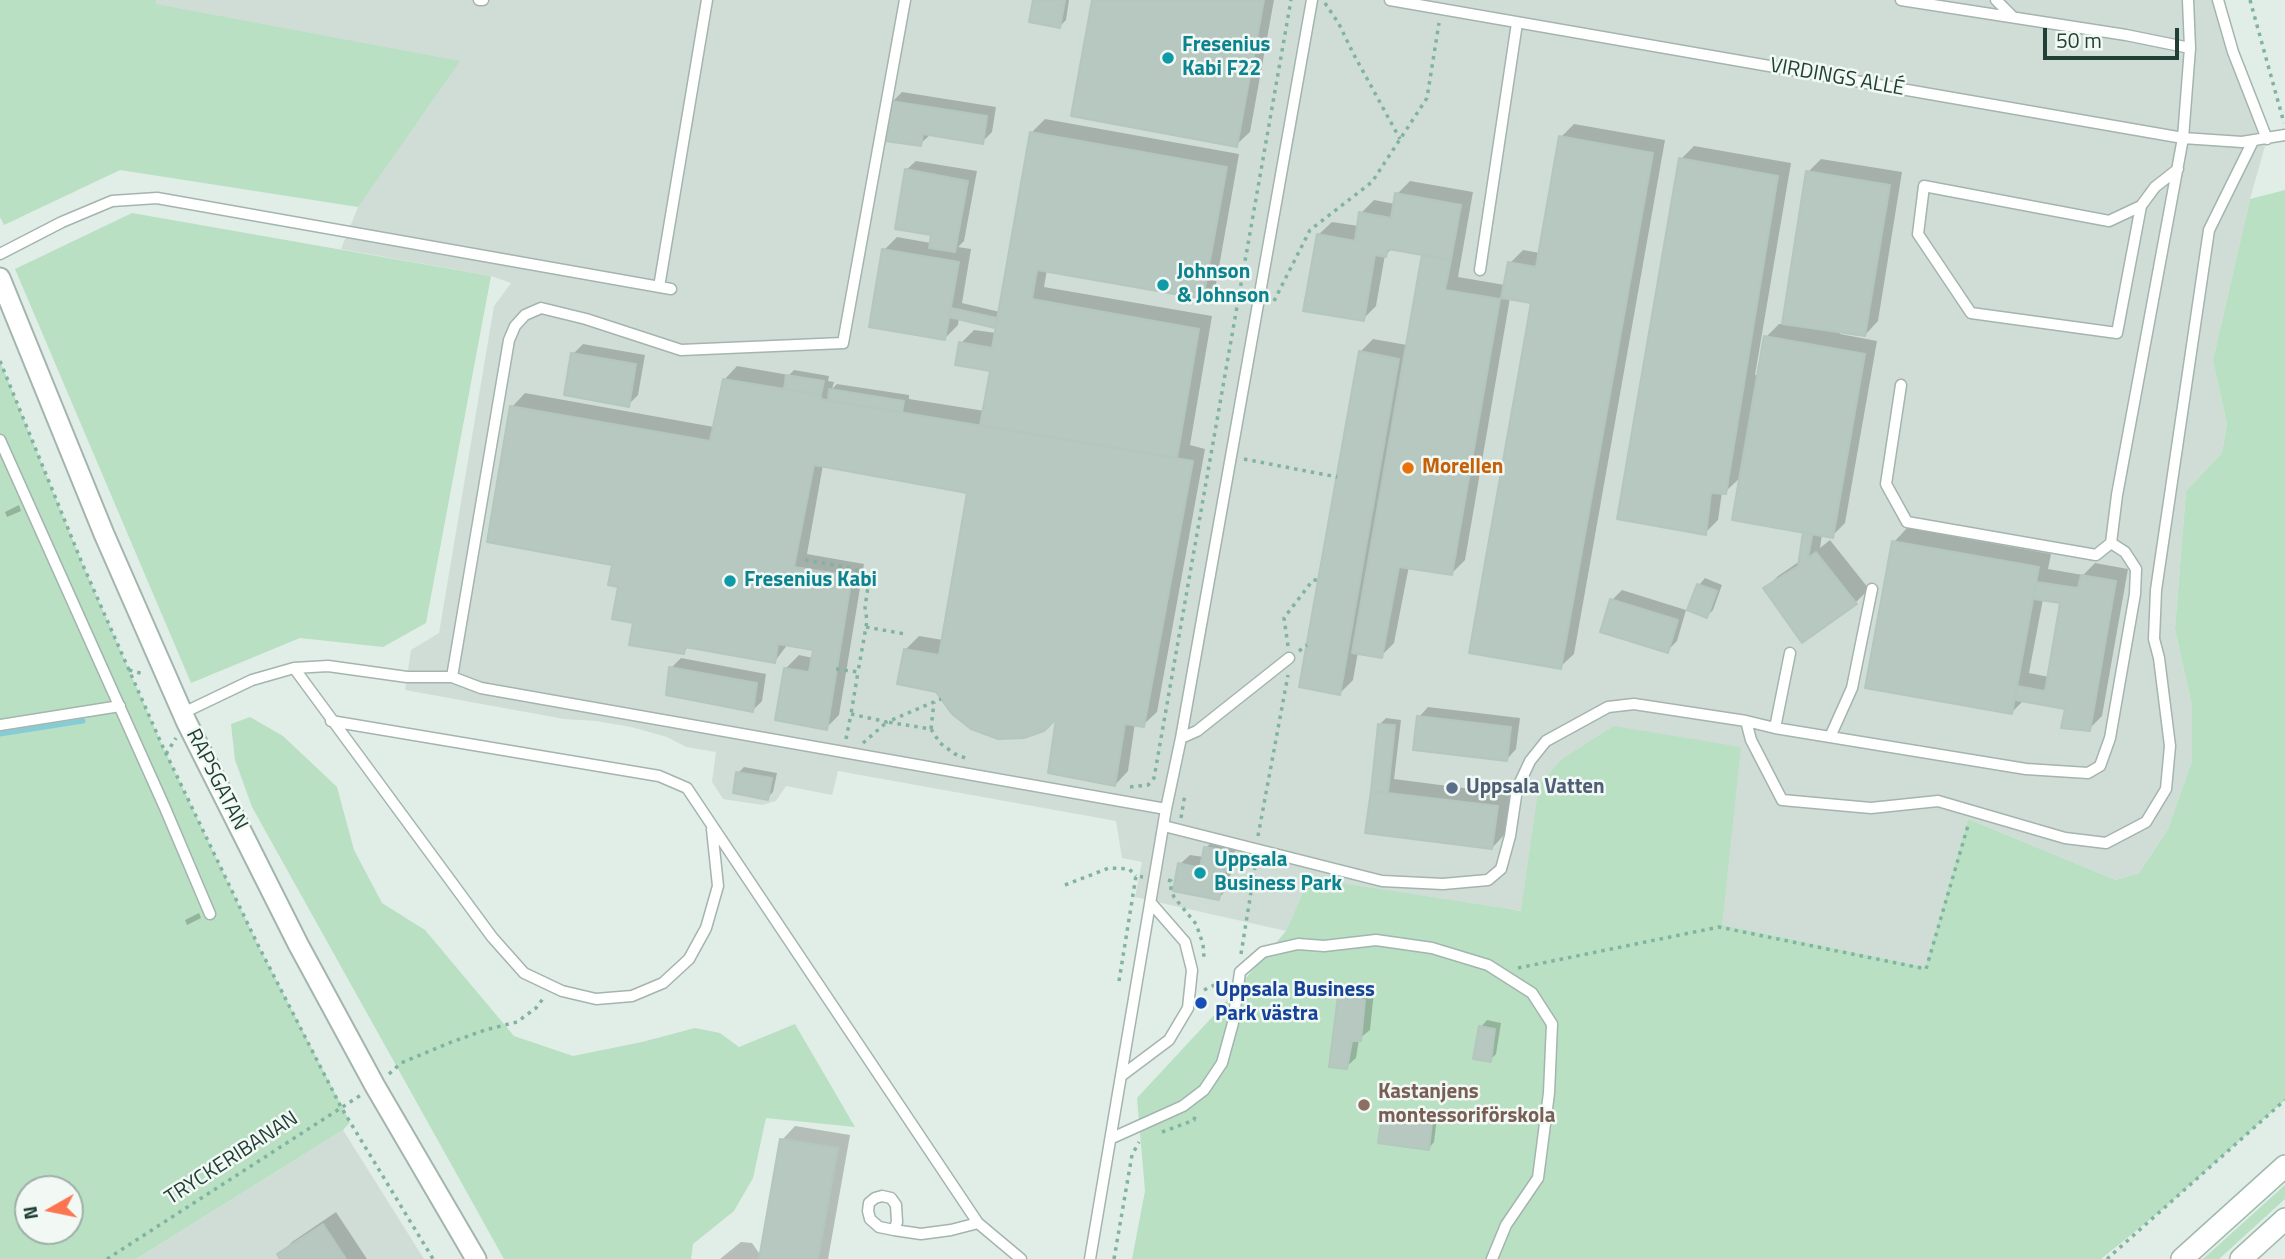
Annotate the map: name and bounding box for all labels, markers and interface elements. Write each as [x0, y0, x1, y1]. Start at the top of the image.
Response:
scale bar [2047, 14, 2184, 58]
text: 50 m [2056, 24, 2102, 56]
place label: Fresenius Kabi F22 [1182, 33, 1270, 83]
marker: Fresenius Kabi F22 [1160, 50, 1176, 66]
street label: VIRDINGS ALLÉ [1768, 54, 1906, 102]
place label: Johnson & Johnson [1177, 260, 1270, 310]
marker: Johnson & Johnson [1155, 277, 1171, 293]
place label: Morellen [1422, 455, 1503, 481]
marker: Morellen [1400, 460, 1416, 476]
place label: Fresenius Kabi [744, 568, 877, 594]
marker: Fresenius Kabi [722, 573, 738, 589]
street label: RAPSGATAN [180, 725, 252, 835]
place label: Uppsala Vatten [1466, 775, 1605, 801]
marker: Uppsala Vatten [1444, 780, 1460, 796]
place label: Uppsala Business Park [1214, 848, 1342, 898]
marker: Uppsala Business Park [1192, 865, 1208, 881]
place label: Uppsala Business Park västra [1215, 978, 1375, 1028]
marker: Uppsala Business Park västra [1193, 995, 1209, 1011]
place label: Kastanjens montessoriförskola [1378, 1080, 1555, 1130]
marker: Kastanjens montessoriförskola [1356, 1097, 1372, 1113]
street label: TRYCKERIBANAN [161, 1107, 303, 1211]
north arrow [14, 1175, 84, 1245]
text: N [14, 1204, 45, 1222]

